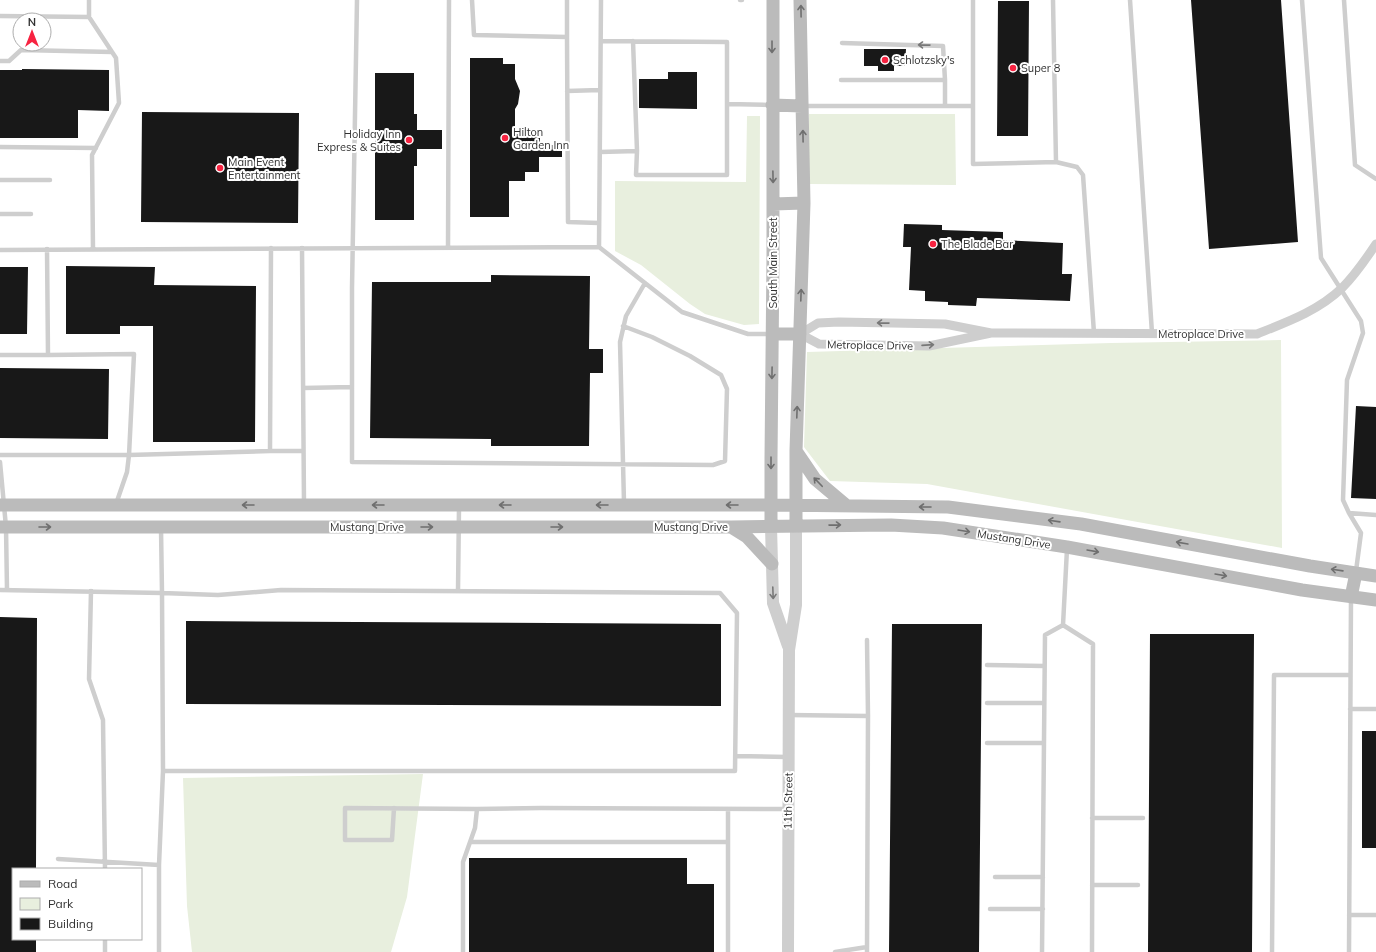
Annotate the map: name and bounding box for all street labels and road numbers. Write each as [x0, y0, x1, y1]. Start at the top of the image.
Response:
street label: South Main Street [766, 217, 780, 309]
street label: Metroplace Drive [1158, 327, 1244, 341]
street label: Metroplace Drive [827, 337, 913, 353]
street label: Mustang Drive [330, 520, 404, 534]
street label: Mustang Drive [654, 520, 728, 534]
street label: Mustang Drive [976, 526, 1052, 552]
street label: 11th Street [781, 772, 795, 830]

